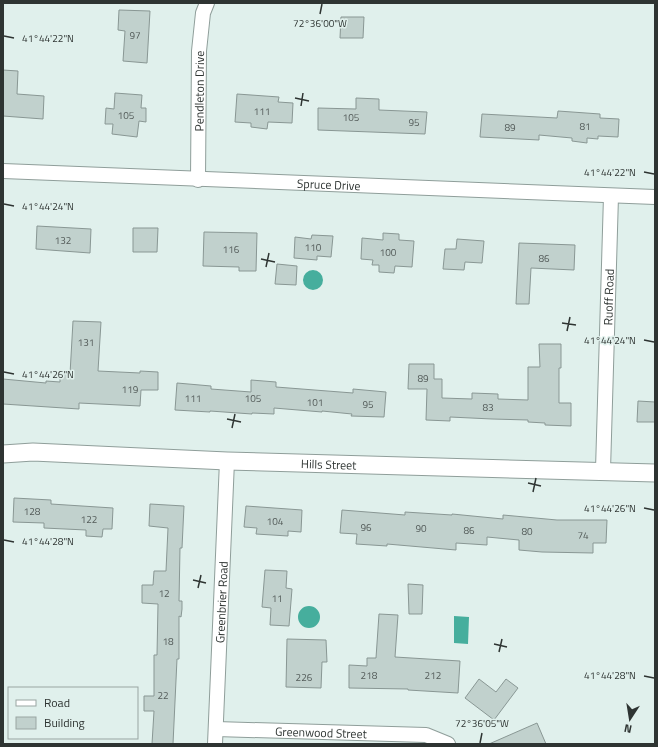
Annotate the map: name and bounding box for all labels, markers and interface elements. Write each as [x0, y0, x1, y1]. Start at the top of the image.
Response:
text: 72°36'00"W [293, 16, 347, 31]
house number: 97 [129, 28, 141, 43]
text: 41°44'22"N [22, 31, 74, 46]
street label: Pendleton Drive [189, 51, 209, 131]
house number: 111 [254, 104, 270, 119]
house number: 105 [118, 108, 135, 123]
house number: 105 [343, 110, 360, 125]
house number: 95 [408, 115, 420, 130]
house number: 81 [579, 119, 591, 134]
house number: 89 [504, 120, 516, 135]
text: 41°44'22"N [584, 165, 636, 180]
street label: Spruce Drive [297, 173, 361, 195]
text: 41°44'24"N [22, 199, 74, 214]
house number: 132 [55, 233, 71, 248]
house number: 110 [305, 240, 322, 255]
house number: 116 [223, 242, 240, 257]
house number: 100 [380, 245, 397, 260]
house number: 86 [538, 251, 550, 266]
street label: Ruoff Road [598, 268, 618, 326]
text: 41°44'24"N [584, 333, 636, 348]
house number: 131 [78, 335, 94, 350]
text: 41°44'26"N [22, 367, 74, 382]
house number: 89 [417, 371, 429, 386]
house number: 119 [122, 382, 139, 397]
house number: 111 [185, 391, 201, 406]
house number: 105 [245, 391, 262, 406]
house number: 101 [307, 395, 323, 410]
house number: 95 [362, 397, 374, 412]
house number: 83 [482, 400, 494, 415]
street label: Hills Street [301, 454, 357, 474]
text: 41°44'26"N [584, 501, 636, 516]
house number: 128 [24, 504, 41, 519]
house number: 122 [81, 512, 97, 527]
house number: 104 [267, 514, 284, 529]
house number: 96 [360, 520, 372, 535]
house number: 90 [415, 521, 427, 536]
house number: 86 [463, 523, 475, 538]
house number: 80 [521, 524, 533, 539]
house number: 74 [577, 528, 589, 543]
text: 41°44'28"N [22, 534, 74, 549]
street label: Greenbrier Road [210, 561, 232, 644]
house number: 12 [158, 586, 170, 601]
house number: 11 [271, 591, 283, 606]
house number: 18 [162, 634, 174, 649]
house number: 218 [361, 668, 378, 683]
house number: 212 [425, 668, 441, 683]
text: 41°44'28"N [584, 668, 636, 683]
house number: 226 [296, 670, 313, 685]
legend [8, 687, 138, 739]
house number: 22 [157, 688, 169, 703]
text: Road [44, 693, 70, 712]
north arrow [610, 699, 650, 739]
text: Building [44, 713, 85, 732]
text: 72°36'05"W [455, 716, 509, 731]
text: N [623, 720, 633, 737]
street label: Greenwood Street [275, 721, 368, 743]

